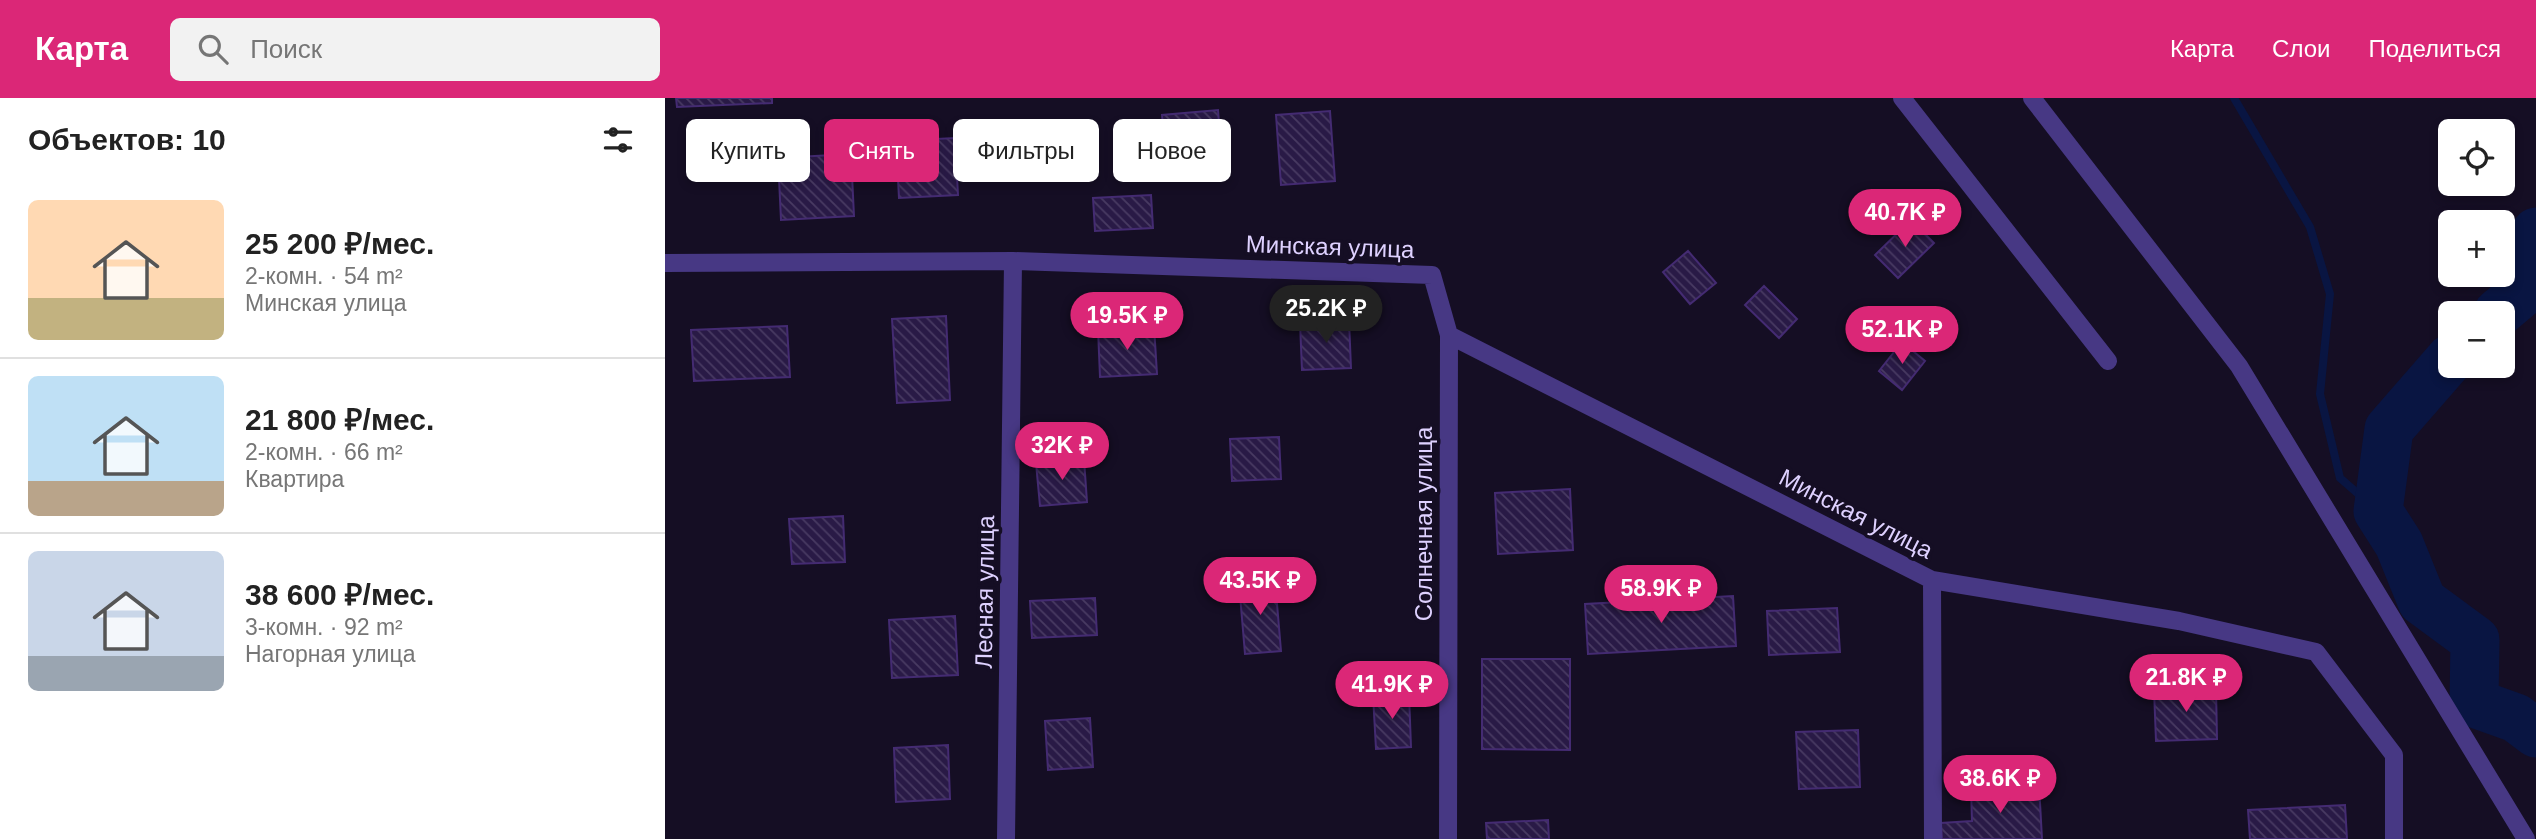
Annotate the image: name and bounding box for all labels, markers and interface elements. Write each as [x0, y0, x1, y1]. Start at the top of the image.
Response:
search box [170, 18, 660, 81]
text: Карта [35, 30, 128, 67]
icon: search [194, 30, 232, 68]
text: Поиск [250, 34, 322, 64]
text: Карта [2170, 35, 2234, 62]
text: Слои [2272, 35, 2330, 62]
text: Поделиться [2368, 35, 2501, 62]
chip: Купить [686, 119, 810, 182]
chip: Снять [824, 119, 939, 182]
chip: Фильтры [953, 119, 1099, 182]
chip: Новое [1113, 119, 1231, 182]
map controls [2438, 119, 2515, 378]
button: locate [2438, 119, 2515, 196]
icon: filters [599, 121, 637, 159]
text: Объектов: 10 [28, 123, 226, 156]
pin: 40.7K ₽ [1840, 190, 1970, 249]
text: 40.7K ₽ [1864, 199, 1946, 225]
button: + [2438, 210, 2515, 287]
text: 25 200 ₽/мес. [245, 227, 434, 260]
icon: home [84, 228, 168, 312]
street label: Минская улица [1245, 230, 1415, 263]
text: 2-комн. · 54 m² [245, 263, 403, 289]
pin: 25.2K ₽ [1261, 286, 1391, 345]
text: Минская улица [245, 290, 407, 316]
pin: 19.5K ₽ [1062, 292, 1192, 352]
text: 25.2K ₽ [1285, 295, 1367, 321]
button: − [2438, 301, 2515, 378]
text: 19.5K ₽ [1086, 302, 1168, 328]
pin: 52.1K ₽ [1837, 306, 1967, 366]
text: 52.1K ₽ [1861, 316, 1943, 342]
text: 21 800 ₽/мес. [245, 403, 434, 436]
icon: home [84, 404, 168, 488]
pin: 32K ₽ [1013, 422, 1111, 482]
street label: Солнечная улица [1410, 426, 1437, 621]
text: 32K ₽ [1031, 432, 1093, 458]
text: 2-комн. · 66 m² [245, 439, 403, 465]
street label: Минская улица [1775, 463, 1938, 564]
text: Квартира [245, 466, 344, 492]
street label: Лесная улица [970, 514, 999, 669]
pin: 43.5K ₽ [1195, 558, 1325, 617]
pin: 58.9K ₽ [1596, 566, 1726, 625]
text: 43.5K ₽ [1219, 567, 1301, 593]
text: 58.9K ₽ [1620, 575, 1702, 601]
text: 38 600 ₽/мес. [245, 578, 434, 611]
icon: home [84, 579, 168, 663]
text: 3-комн. · 92 m² [245, 614, 403, 640]
text: Нагорная улица [245, 641, 415, 667]
pin: 21.8K ₽ [2121, 654, 2251, 714]
pin: 41.9K ₽ [1327, 662, 1457, 721]
text: 21.8K ₽ [2145, 664, 2227, 690]
text: 41.9K ₽ [1351, 671, 1433, 697]
pin: 38.6K ₽ [1935, 756, 2065, 815]
text: 38.6K ₽ [1959, 765, 2041, 791]

